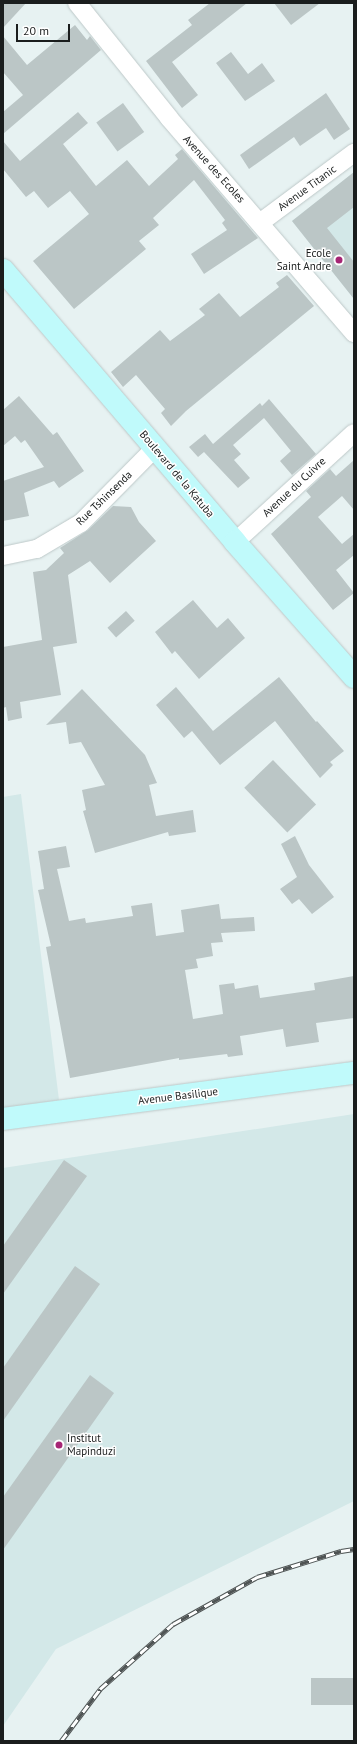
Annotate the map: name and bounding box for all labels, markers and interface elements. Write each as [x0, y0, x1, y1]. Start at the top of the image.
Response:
scale bar [18, 16, 72, 42]
text: 20 m [23, 23, 49, 38]
street label: Avenue des Ecoles [180, 133, 248, 205]
street label: Avenue Titanic [275, 162, 339, 214]
place label: Ecole Saint Andre [276, 247, 331, 273]
marker: Ecole Saint Andre [334, 255, 344, 265]
street label: Boulevard de la Katuba [137, 428, 217, 520]
street label: Avenue du Cuivre [260, 454, 328, 520]
street label: Rue Tshinsenda [73, 468, 135, 528]
street label: Avenue Basilique [137, 1085, 219, 1107]
place label: Institut Mapinduzi [67, 1432, 116, 1458]
marker: Institut Mapinduzi [54, 1440, 64, 1450]

